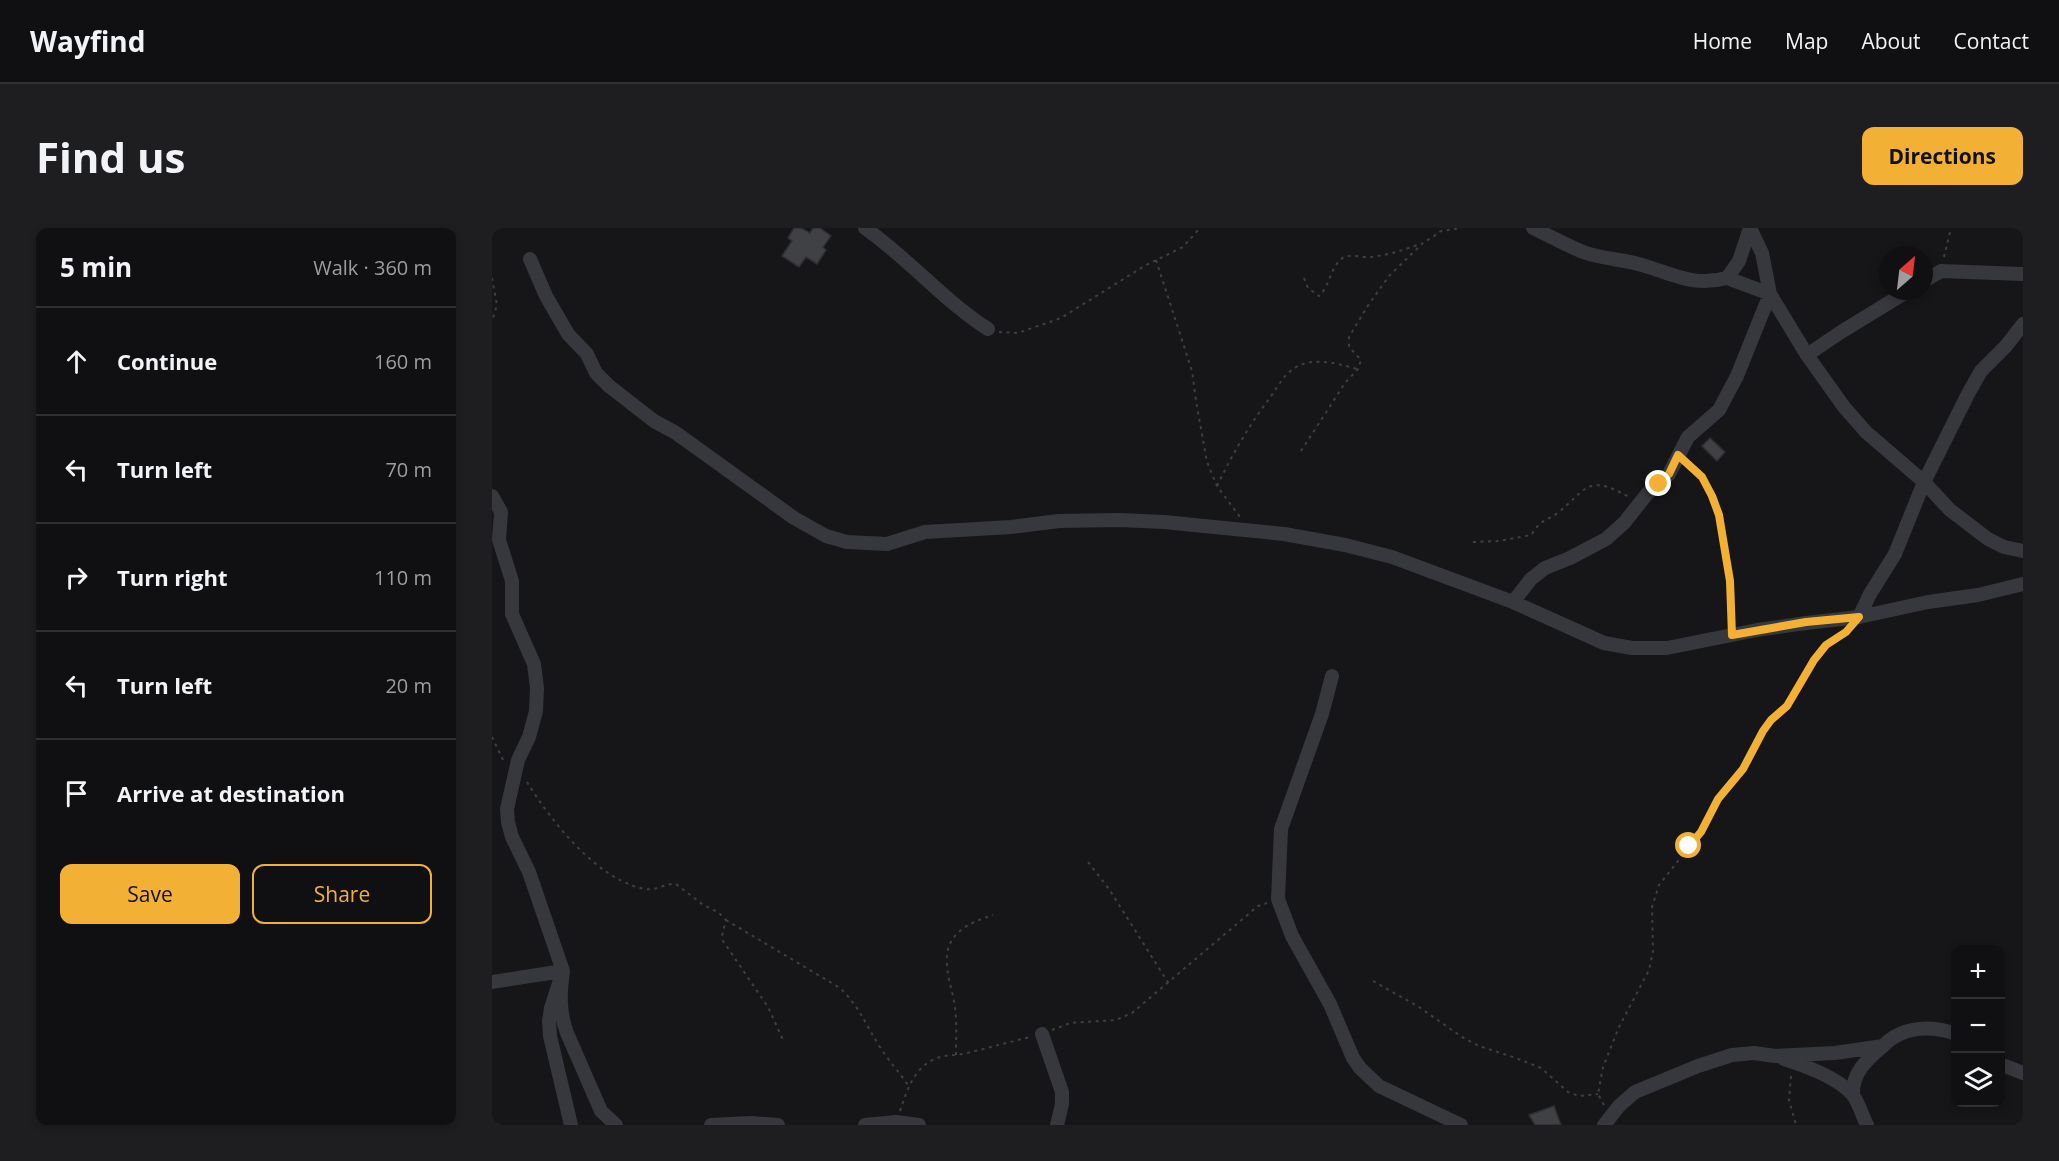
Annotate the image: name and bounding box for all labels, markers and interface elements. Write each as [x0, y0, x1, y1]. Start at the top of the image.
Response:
text: Wayfind [30, 22, 145, 60]
text: Home [1693, 27, 1752, 55]
text: Map [1785, 27, 1828, 55]
text: About [1861, 27, 1921, 55]
text: Contact [1954, 27, 2029, 55]
button: Directions [1862, 127, 2023, 185]
text: Find us [36, 128, 185, 185]
north arrow [1879, 246, 1933, 300]
text: 5 min [60, 249, 132, 285]
text: Walk · 360 m [313, 254, 432, 281]
icon: ahead [60, 345, 93, 378]
text: Continue [117, 346, 217, 376]
text: 160 m [374, 348, 432, 375]
icon: left [60, 453, 93, 486]
text: Turn left [117, 454, 212, 484]
text: 70 m [385, 456, 432, 483]
route end [1645, 470, 1671, 496]
icon: right [60, 561, 93, 594]
text: Turn right [117, 562, 228, 592]
text: 110 m [374, 564, 432, 591]
icon: left [60, 669, 93, 702]
text: Turn left [117, 670, 212, 700]
text: 20 m [385, 672, 432, 699]
icon: arrive [60, 777, 93, 810]
text: Arrive at destination [117, 778, 345, 808]
route start [1675, 832, 1701, 858]
button: Save [60, 864, 240, 924]
button: Share [252, 864, 432, 924]
map controls [1951, 945, 2005, 1107]
button: + [1951, 945, 2005, 999]
button: − [1951, 999, 2005, 1053]
button: layers [1951, 1053, 2005, 1107]

